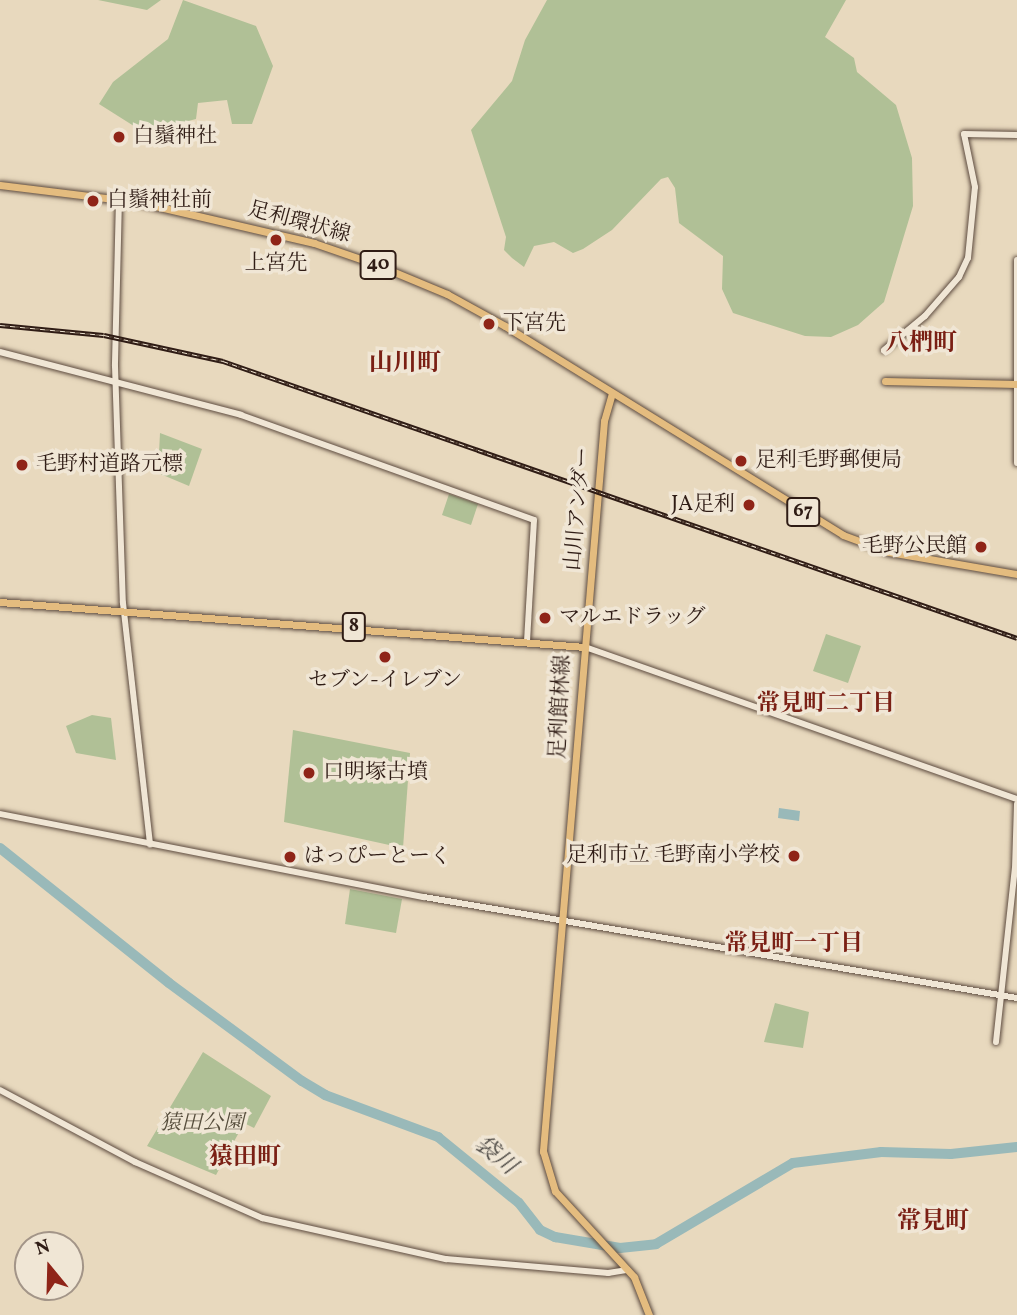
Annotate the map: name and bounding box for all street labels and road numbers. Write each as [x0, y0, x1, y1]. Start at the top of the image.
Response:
street label: 足利環状線 [245, 197, 353, 249]
road number: 40 [359, 249, 397, 280]
street label: 山川アンダー [561, 445, 597, 573]
road number: 67 [786, 496, 820, 527]
road number: 8 [342, 612, 366, 642]
street label: 足利館林線 [546, 654, 576, 760]

